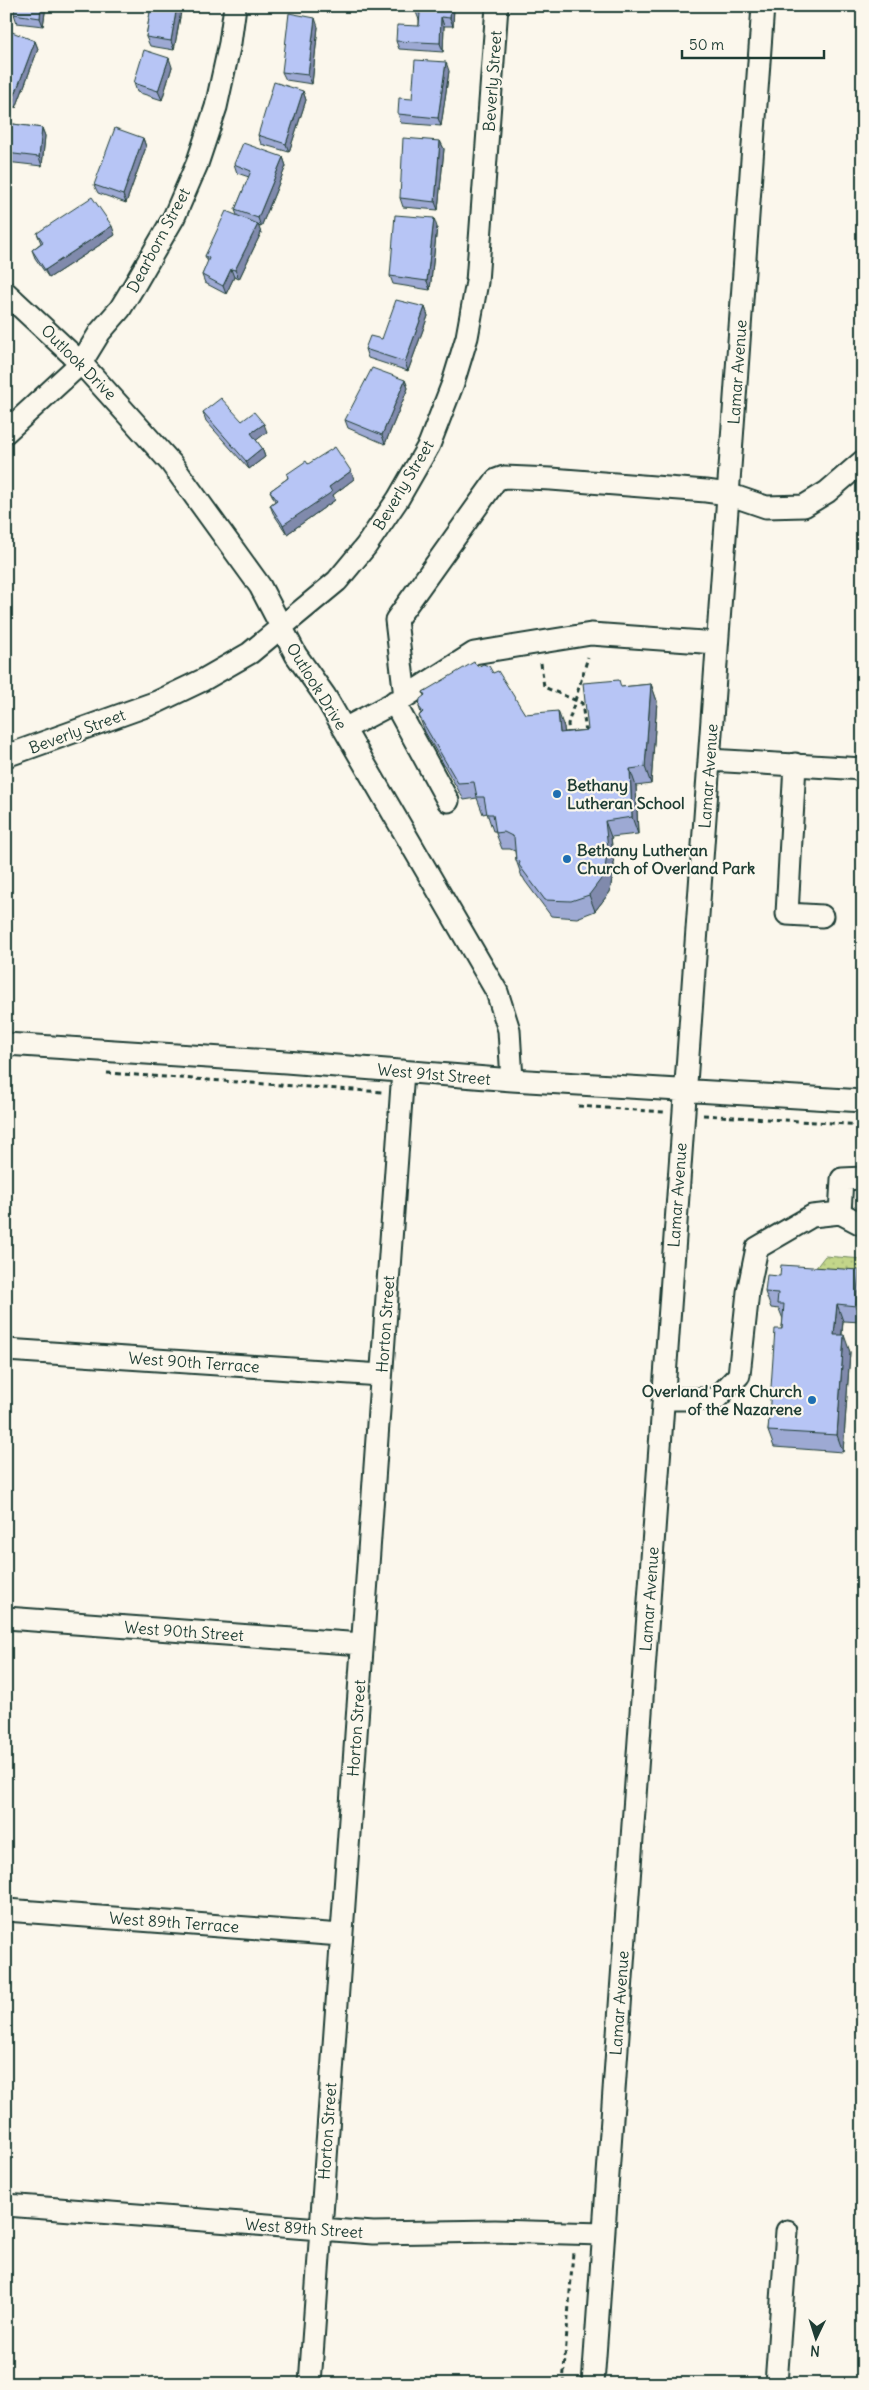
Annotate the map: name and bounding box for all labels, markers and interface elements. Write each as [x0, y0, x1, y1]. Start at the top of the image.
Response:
scale bar [682, 28, 824, 60]
street label: Beverly Street [478, 29, 506, 132]
text: 50 m [689, 35, 724, 54]
street label: Dearborn Street [122, 184, 194, 296]
street label: Lamar Avenue [723, 319, 751, 425]
street label: Outlook Drive [37, 320, 121, 404]
street label: Beverly Street [368, 436, 438, 534]
street label: Outlook Drive [282, 639, 352, 733]
street label: Beverly Street [26, 704, 129, 758]
street label: Lamar Avenue [694, 723, 722, 829]
place label: Bethany Lutheran School [567, 775, 685, 813]
marker: Bethany Lutheran School [551, 788, 563, 800]
place label: Bethany Lutheran Church of Overland Park [577, 840, 755, 878]
marker: Bethany Lutheran Church of Overland Park [561, 853, 573, 865]
street label: West 91st Street [376, 1059, 492, 1089]
street label: Lamar Avenue [663, 1142, 691, 1248]
street label: Horton Street [372, 1274, 398, 1373]
street label: West 90th Terrace [128, 1347, 260, 1377]
place label: Overland Park Church of the Nazarene [642, 1381, 802, 1419]
marker: Overland Park Church of the Nazarene [806, 1394, 818, 1406]
street label: Lamar Avenue [635, 1546, 663, 1652]
street label: West 90th Street [123, 1617, 245, 1645]
street label: Horton Street [343, 1678, 369, 1777]
street label: West 89th Terrace [108, 1907, 240, 1937]
street label: Lamar Avenue [605, 1950, 633, 2056]
street label: Horton Street [314, 2081, 340, 2180]
street label: West 89th Street [244, 2214, 364, 2242]
north arrow [792, 2312, 842, 2362]
text: N [810, 2342, 821, 2360]

